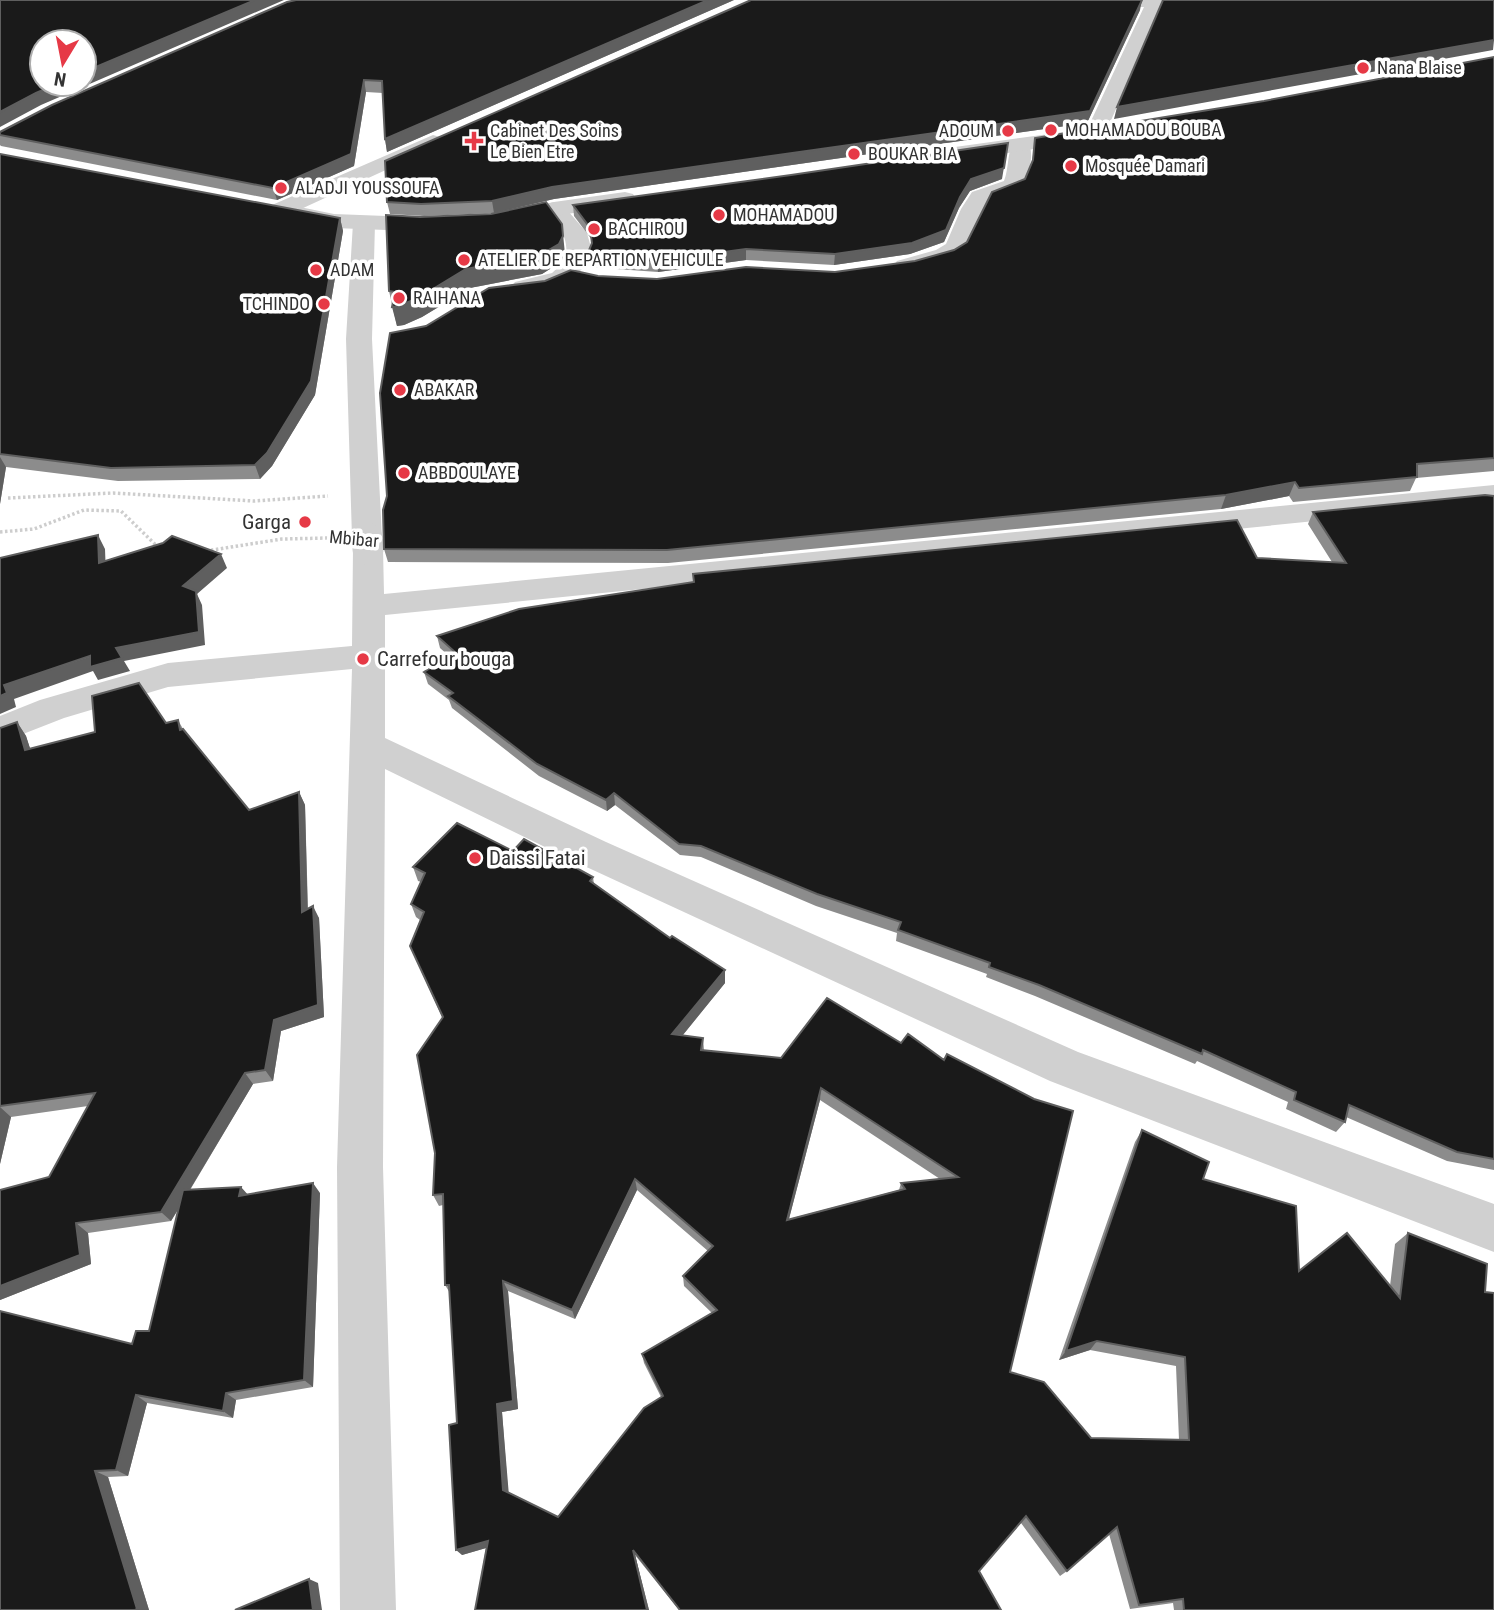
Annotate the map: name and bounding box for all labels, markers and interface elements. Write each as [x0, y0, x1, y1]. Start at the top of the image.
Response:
north arrow [28, 28, 98, 98]
place label: Nana Blaise [1377, 57, 1462, 78]
marker: Nana Blaise [1355, 60, 1371, 76]
text: N [52, 67, 68, 92]
place label: MOHAMADOU BOUBA [1065, 119, 1222, 140]
place label: Cabinet Des Soins Le Bien Etre [490, 120, 619, 162]
place label: ADOUM [939, 120, 994, 141]
marker: MOHAMADOU BOUBA [1043, 122, 1059, 138]
marker: ADOUM [1000, 123, 1016, 139]
marker: Cabinet Des Soins Le Bien Etre [464, 131, 484, 151]
place label: BOUKAR BIA [868, 143, 958, 164]
marker: BOUKAR BIA [846, 146, 862, 162]
place label: Mosquée Damari [1085, 155, 1205, 176]
marker: Mosquée Damari [1063, 158, 1079, 174]
place label: ALADJI YOUSSOUFA [295, 177, 440, 198]
marker: ALADJI YOUSSOUFA [273, 180, 289, 196]
place label: MOHAMADOU [733, 204, 834, 225]
marker: MOHAMADOU [711, 207, 727, 223]
place label: BACHIROU [608, 218, 684, 239]
marker: BACHIROU [586, 221, 602, 237]
place label: ATELIER DE REPARTION VEHICULE [478, 249, 724, 270]
marker: ATELIER DE REPARTION VEHICULE [456, 252, 472, 268]
place label: ADAM [330, 259, 374, 280]
marker: ADAM [308, 262, 324, 278]
place label: RAIHANA [413, 287, 481, 308]
marker: RAIHANA [391, 290, 407, 306]
place label: TCHINDO [243, 293, 310, 314]
marker: TCHINDO [316, 296, 332, 312]
place label: ABAKAR [414, 379, 475, 400]
marker: ABAKAR [392, 382, 408, 398]
place label: ABBDOULAYE [418, 462, 516, 483]
marker: ABBDOULAYE [396, 465, 412, 481]
place label: Garga [242, 510, 291, 534]
marker: Garga [297, 514, 313, 530]
street label: Mbibar [328, 526, 380, 551]
place label: Carrefour bouga [377, 647, 511, 671]
marker: Carrefour bouga [355, 651, 371, 667]
place label: Daissi Fatai [489, 846, 586, 870]
marker: Daissi Fatai [467, 850, 483, 866]

